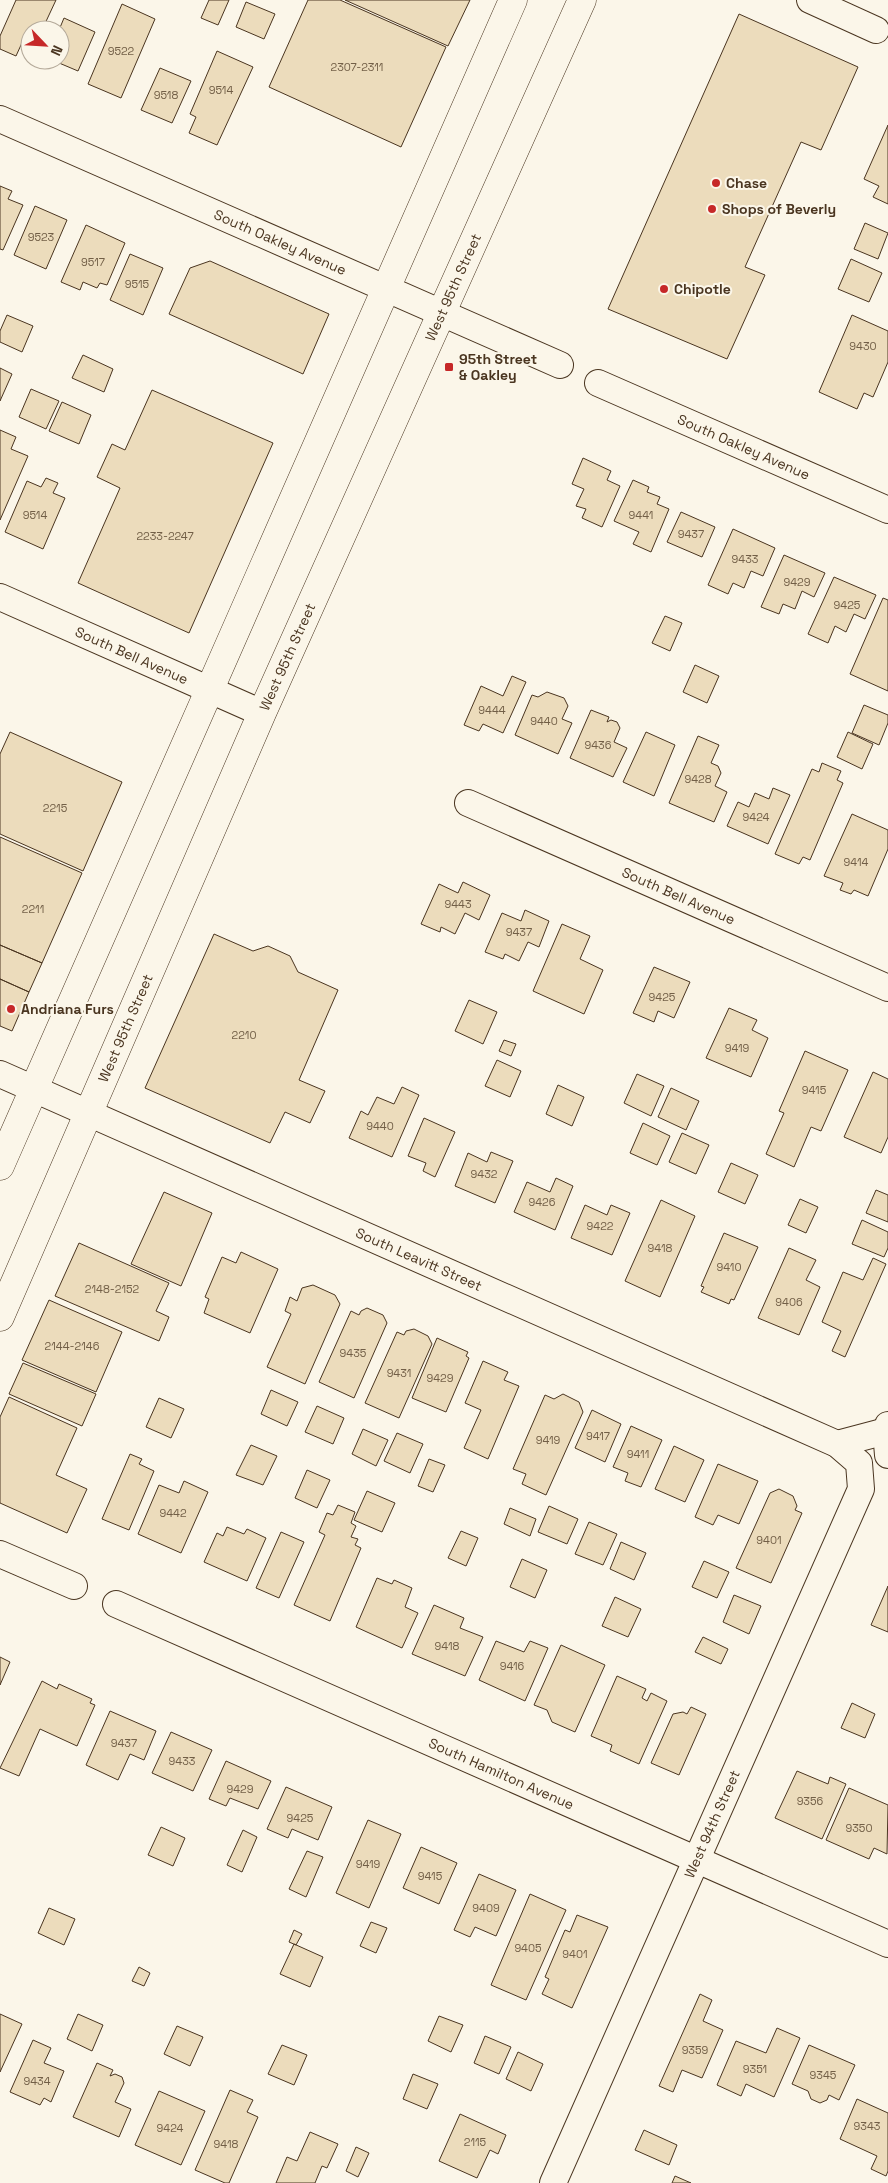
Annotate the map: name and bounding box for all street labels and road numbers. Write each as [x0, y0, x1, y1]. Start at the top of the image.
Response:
street label: South Oakley Avenue [211, 205, 349, 279]
street label: West 95th Street [421, 231, 485, 344]
street label: South Oakley Avenue [675, 410, 813, 484]
street label: West 95th Street [255, 600, 319, 713]
street label: South Bell Avenue [72, 622, 191, 688]
street label: South Bell Avenue [619, 863, 738, 929]
street label: West 95th Street [94, 971, 157, 1085]
street label: South Leavitt Street [353, 1223, 485, 1295]
street label: South Hamilton Avenue [426, 1734, 577, 1814]
street label: West 94th Street [680, 1767, 744, 1881]

